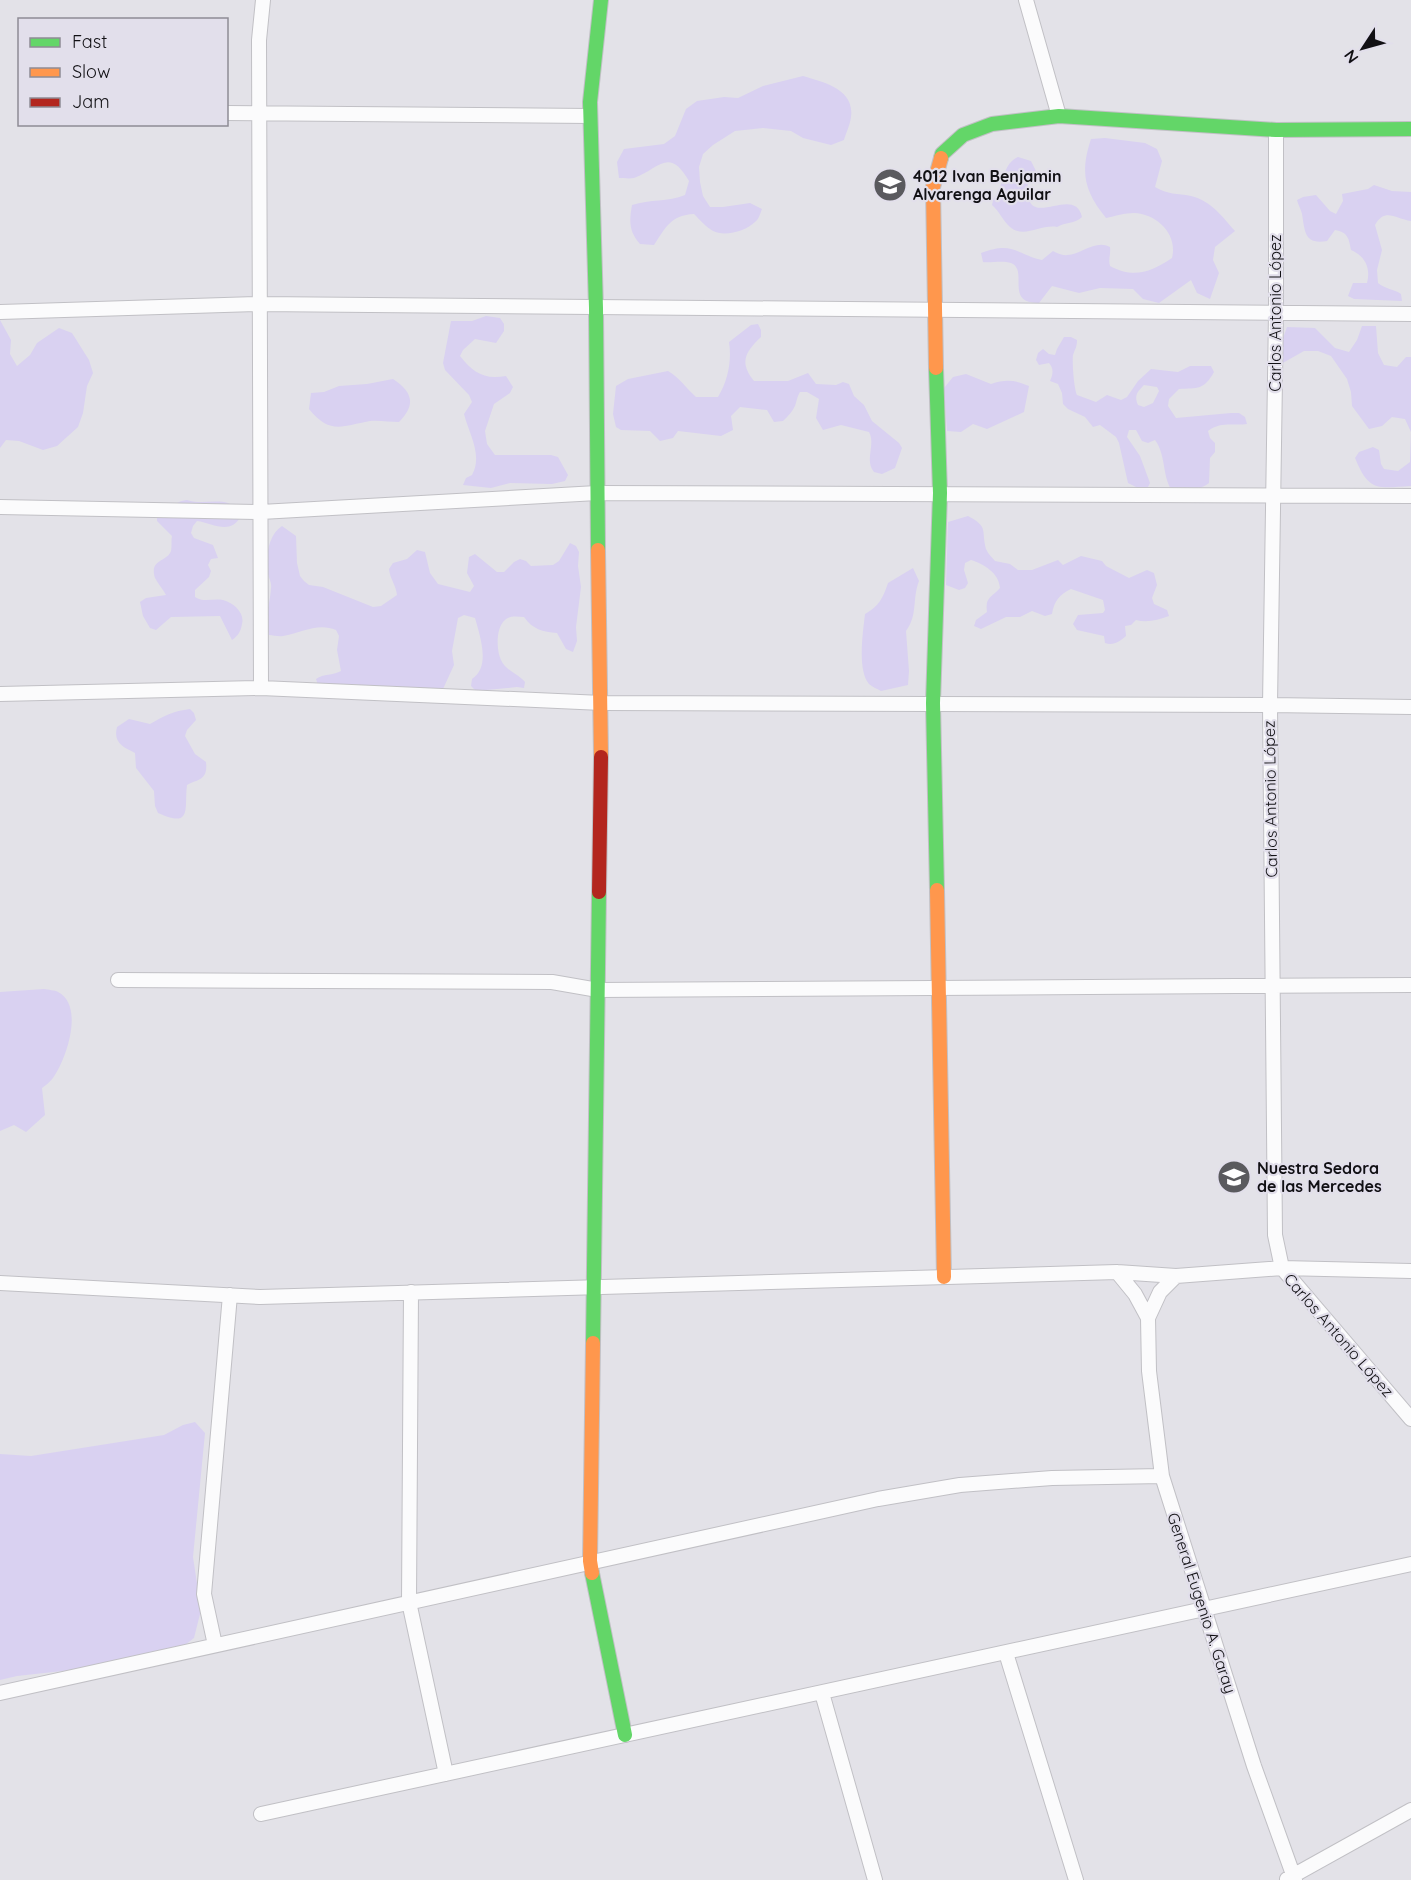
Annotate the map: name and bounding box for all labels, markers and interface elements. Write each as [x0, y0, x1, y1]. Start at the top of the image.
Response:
legend [18, 18, 228, 126]
north arrow [1333, 18, 1393, 78]
text: Fast [72, 30, 107, 53]
text: N [1339, 46, 1362, 67]
text: Slow [72, 60, 110, 83]
text: Jam [72, 90, 110, 113]
place label: 4012 Ivan Benjamin Alvarenga Aguilar [913, 166, 1061, 204]
school or university icon: 4012 Ivan Benjamin Alvarenga Aguilar [872, 167, 908, 203]
street label: Carlos Antonio López [1265, 234, 1285, 392]
street label: Carlos Antonio López [1259, 720, 1281, 878]
place label: Nuestra Sedora de las Mercedes [1257, 1158, 1382, 1196]
school or university icon: Nuestra Sedora de las Mercedes [1216, 1159, 1252, 1195]
street label: Carlos Antonio López [1280, 1269, 1398, 1401]
street label: General Eugenio A. Garay [1163, 1510, 1241, 1696]

